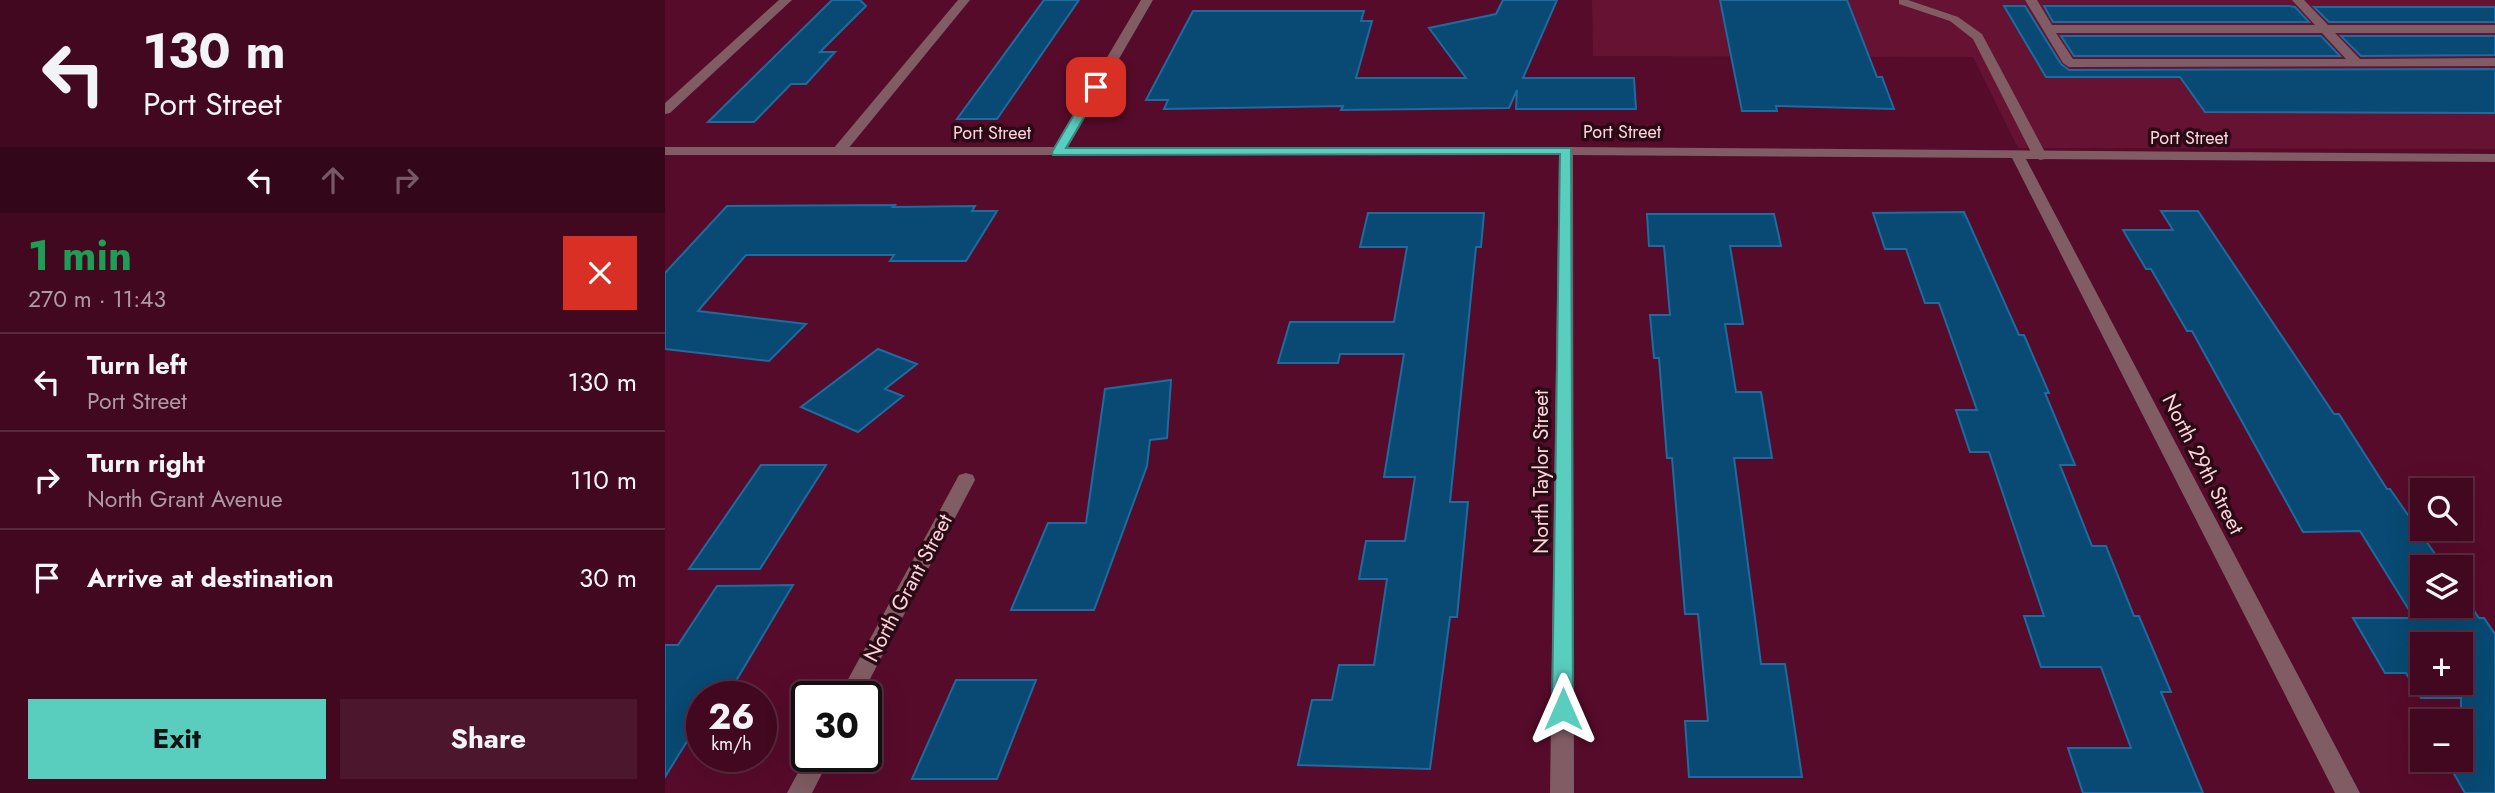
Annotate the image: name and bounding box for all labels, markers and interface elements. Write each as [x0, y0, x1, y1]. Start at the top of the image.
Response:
text: 130 m [143, 16, 286, 86]
icon: left [28, 28, 119, 119]
pin [1066, 57, 1126, 117]
icon: arrive [1077, 68, 1115, 106]
text: Port Street [143, 81, 282, 127]
street label: Port Street [1583, 119, 1662, 145]
street label: Port Street [953, 120, 1032, 146]
street label: Port Street [2150, 125, 2229, 151]
icon: left [241, 161, 279, 199]
icon: ahead [314, 161, 352, 199]
icon: right [387, 161, 425, 199]
text: 1 min [28, 225, 132, 286]
button: close [563, 236, 637, 310]
text: 270 m · 11:43 [28, 282, 166, 316]
text: Turn left [87, 346, 187, 384]
icon: left [28, 363, 66, 401]
text: 130 m [567, 363, 637, 401]
text: Port Street [87, 384, 187, 418]
street label: North 29th Street [2155, 389, 2251, 539]
street label: North Taylor Street [1526, 390, 1556, 554]
text: Turn right [87, 444, 205, 482]
icon: right [28, 461, 66, 499]
text: 110 m [570, 461, 637, 499]
map controls [2410, 478, 2473, 772]
button: search [2410, 478, 2473, 541]
text: North Grant Avenue [87, 482, 283, 516]
street label: North Grant Street [856, 509, 960, 667]
button: layers [2410, 555, 2473, 618]
icon: arrive [28, 559, 66, 597]
text: Arrive at destination [87, 559, 334, 597]
text: 30 m [579, 559, 637, 597]
button: + [2410, 632, 2473, 695]
position arrow [1526, 672, 1600, 746]
speed limit sign: 30 [791, 681, 882, 772]
text: 26 [708, 692, 755, 742]
button: Exit [28, 699, 326, 779]
button: Share [340, 699, 637, 779]
button: − [2410, 709, 2473, 772]
text: km/h [711, 731, 752, 757]

